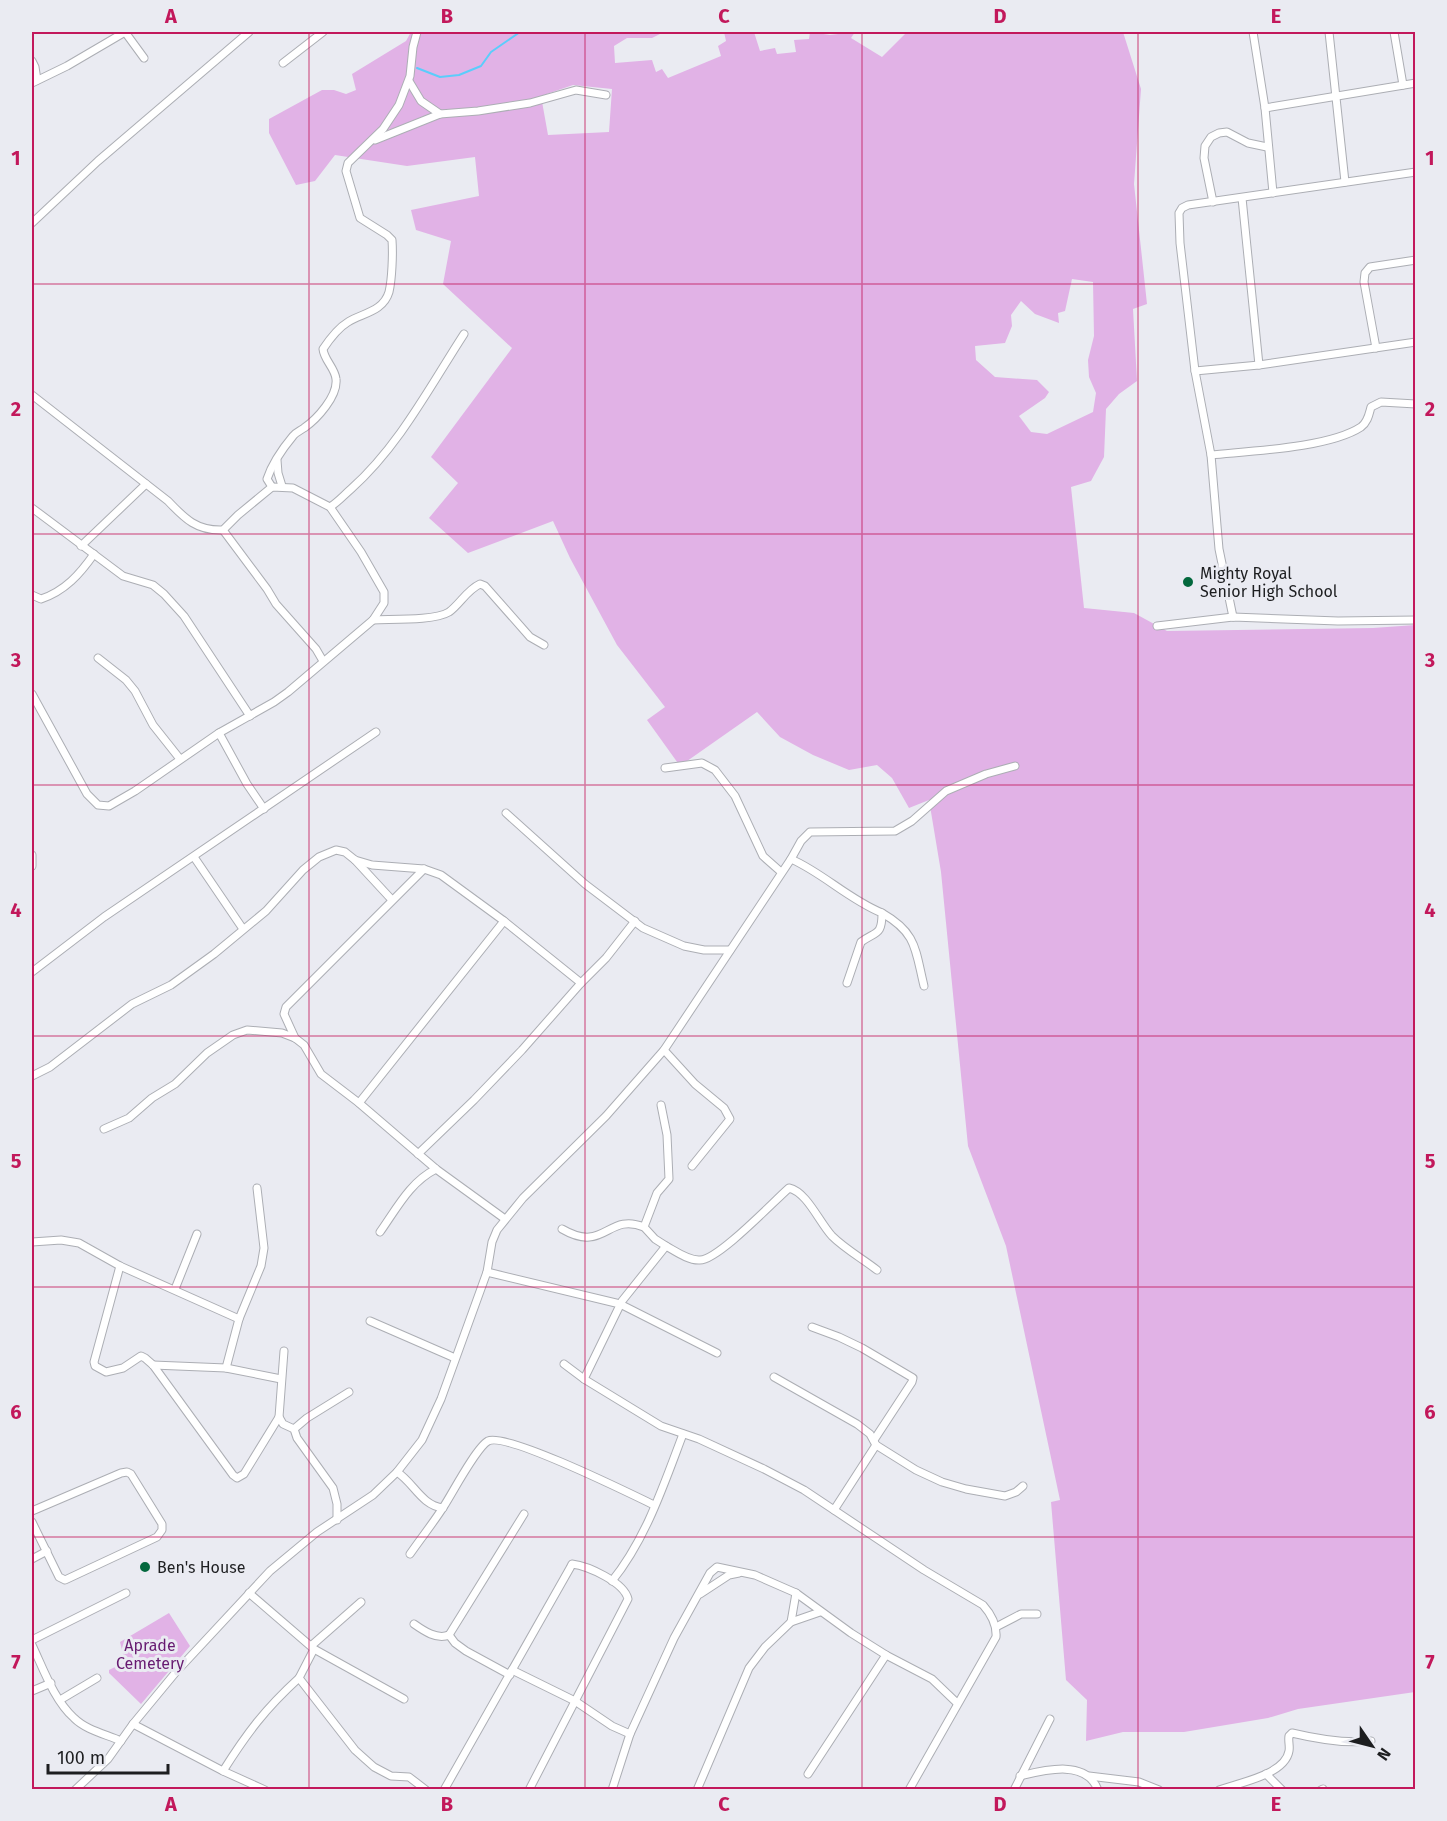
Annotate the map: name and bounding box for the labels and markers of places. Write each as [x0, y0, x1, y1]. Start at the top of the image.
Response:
place label: Mighty Royal Senior High School [1200, 564, 1338, 601]
marker: Mighty Royal Senior High School [1181, 575, 1195, 589]
place label: Ben's House [157, 1558, 245, 1577]
marker: Ben's House [138, 1560, 152, 1574]

